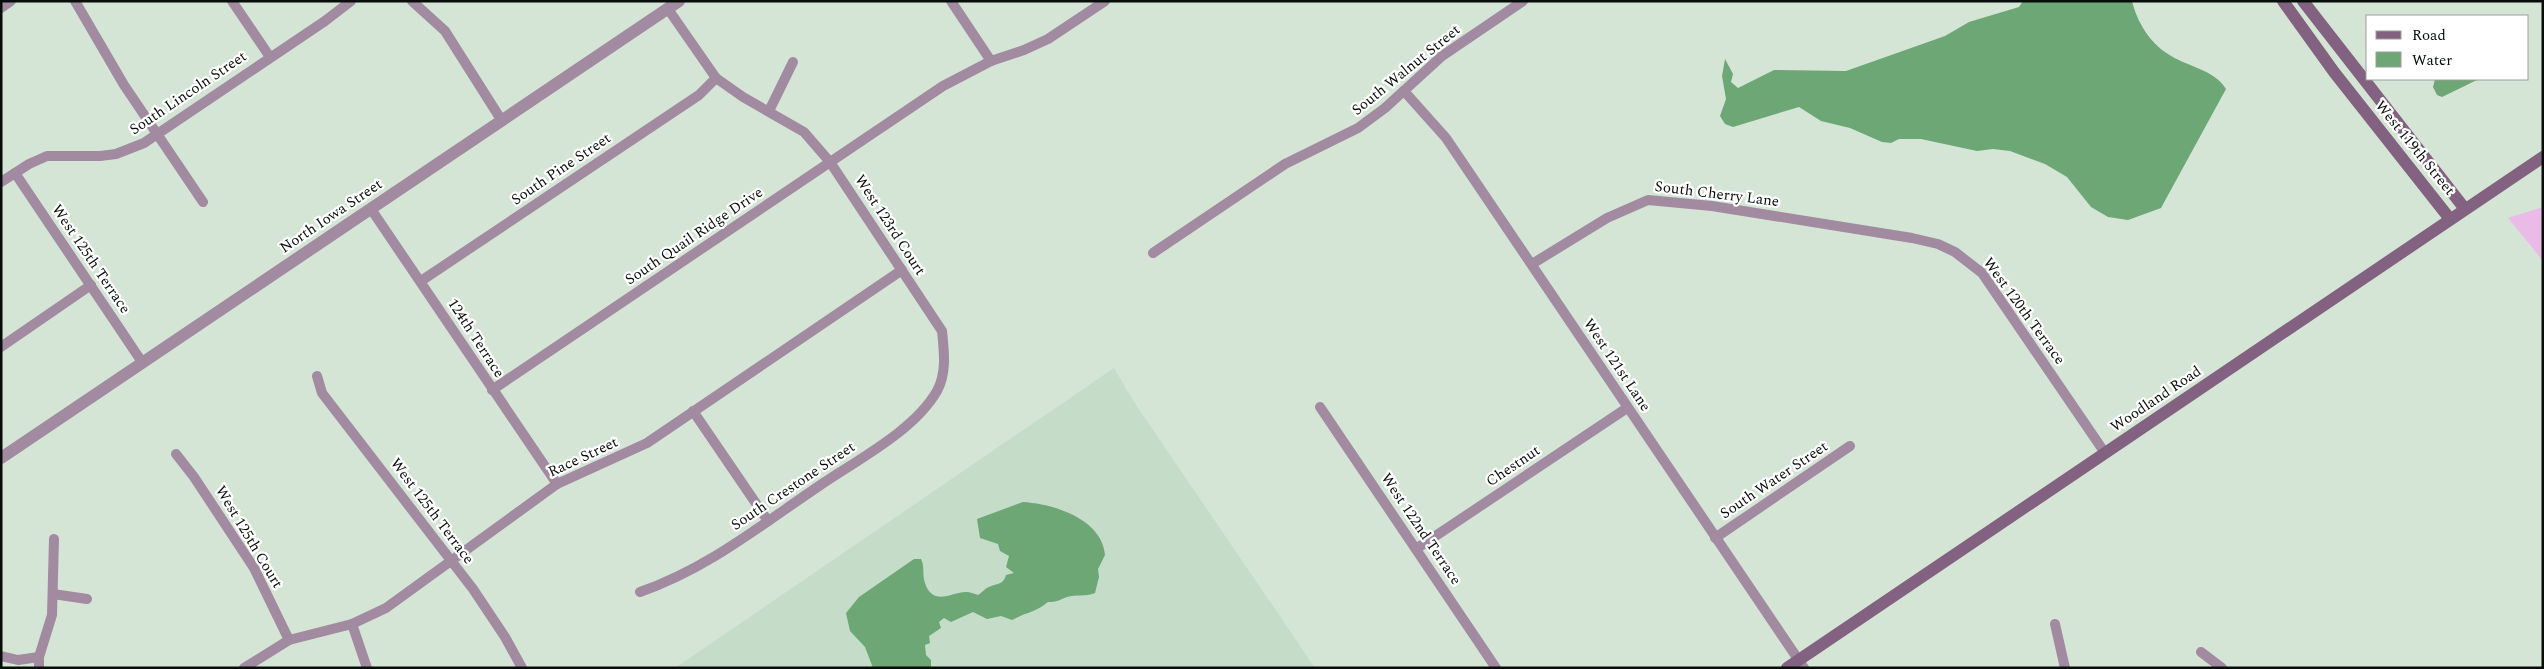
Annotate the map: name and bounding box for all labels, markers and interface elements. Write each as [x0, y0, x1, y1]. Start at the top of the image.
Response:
legend [2366, 15, 2529, 80]
street label: South Walnut Street [1347, 19, 1465, 121]
text: Road [2412, 24, 2446, 47]
street label: South Lincoln Street [125, 45, 251, 141]
text: Water [2412, 49, 2452, 72]
street label: West 119th Street [2369, 95, 2461, 201]
street label: South Pine Street [507, 127, 615, 211]
street label: West 123rd Court [849, 170, 931, 280]
street label: North Iowa Street [275, 173, 387, 259]
street label: South Cherry Lane [1654, 175, 1780, 213]
street label: South Quail Ridge Drive [620, 181, 768, 291]
street label: West 125th Terrace [46, 200, 136, 318]
street label: West 120th Terrace [1977, 253, 2071, 369]
street label: 124th Terrace [442, 294, 510, 382]
street label: West 121st Lane [1577, 314, 1657, 416]
street label: Woodland Road [2106, 360, 2206, 438]
street label: Race Street [544, 431, 622, 483]
street label: South Water Street [1715, 435, 1833, 525]
street label: South Crestone Street [726, 436, 860, 536]
street label: Chestnut [1481, 439, 1545, 493]
street label: West 125th Terrace [384, 453, 480, 569]
street label: West 122nd Terrace [1375, 468, 1467, 590]
street label: West 125th Court [209, 481, 289, 593]

